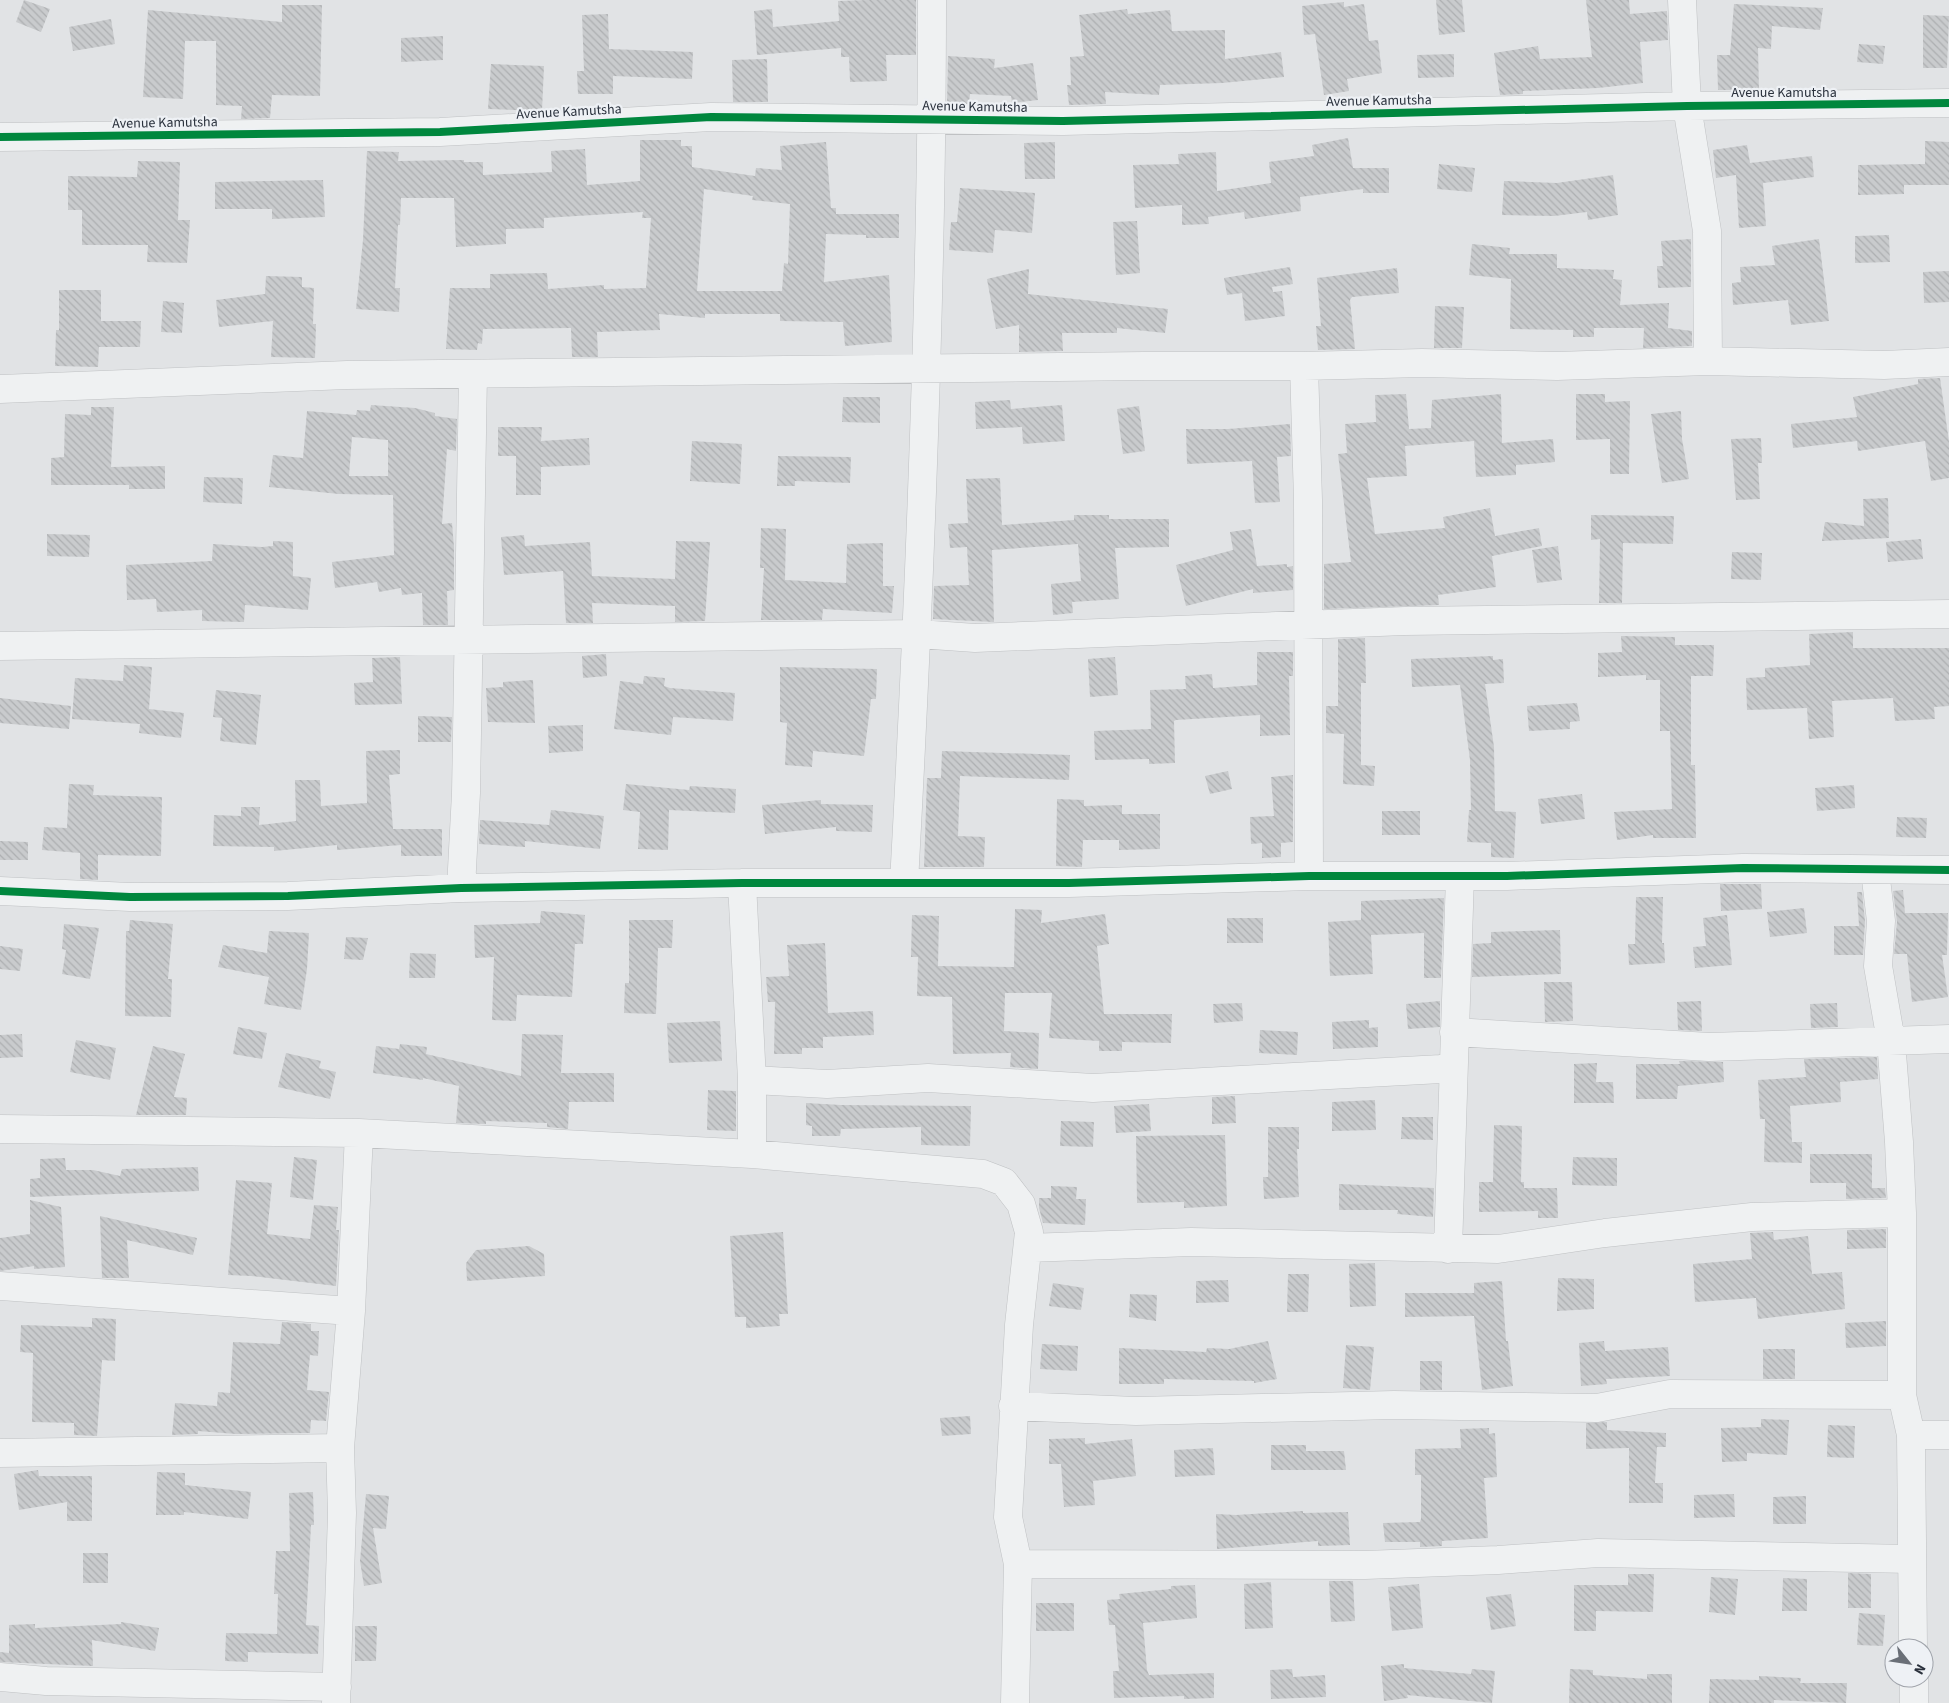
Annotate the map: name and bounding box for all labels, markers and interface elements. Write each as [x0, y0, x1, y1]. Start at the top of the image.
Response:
street label: Avenue Kamutsha [1731, 83, 1837, 103]
street label: Avenue Kamutsha [1326, 90, 1432, 112]
street label: Avenue Kamutsha [922, 96, 1028, 118]
street label: Avenue Kamutsha [516, 99, 622, 125]
street label: Avenue Kamutsha [112, 112, 218, 134]
north arrow [1884, 1638, 1934, 1688]
text: N [1908, 1660, 1930, 1678]

